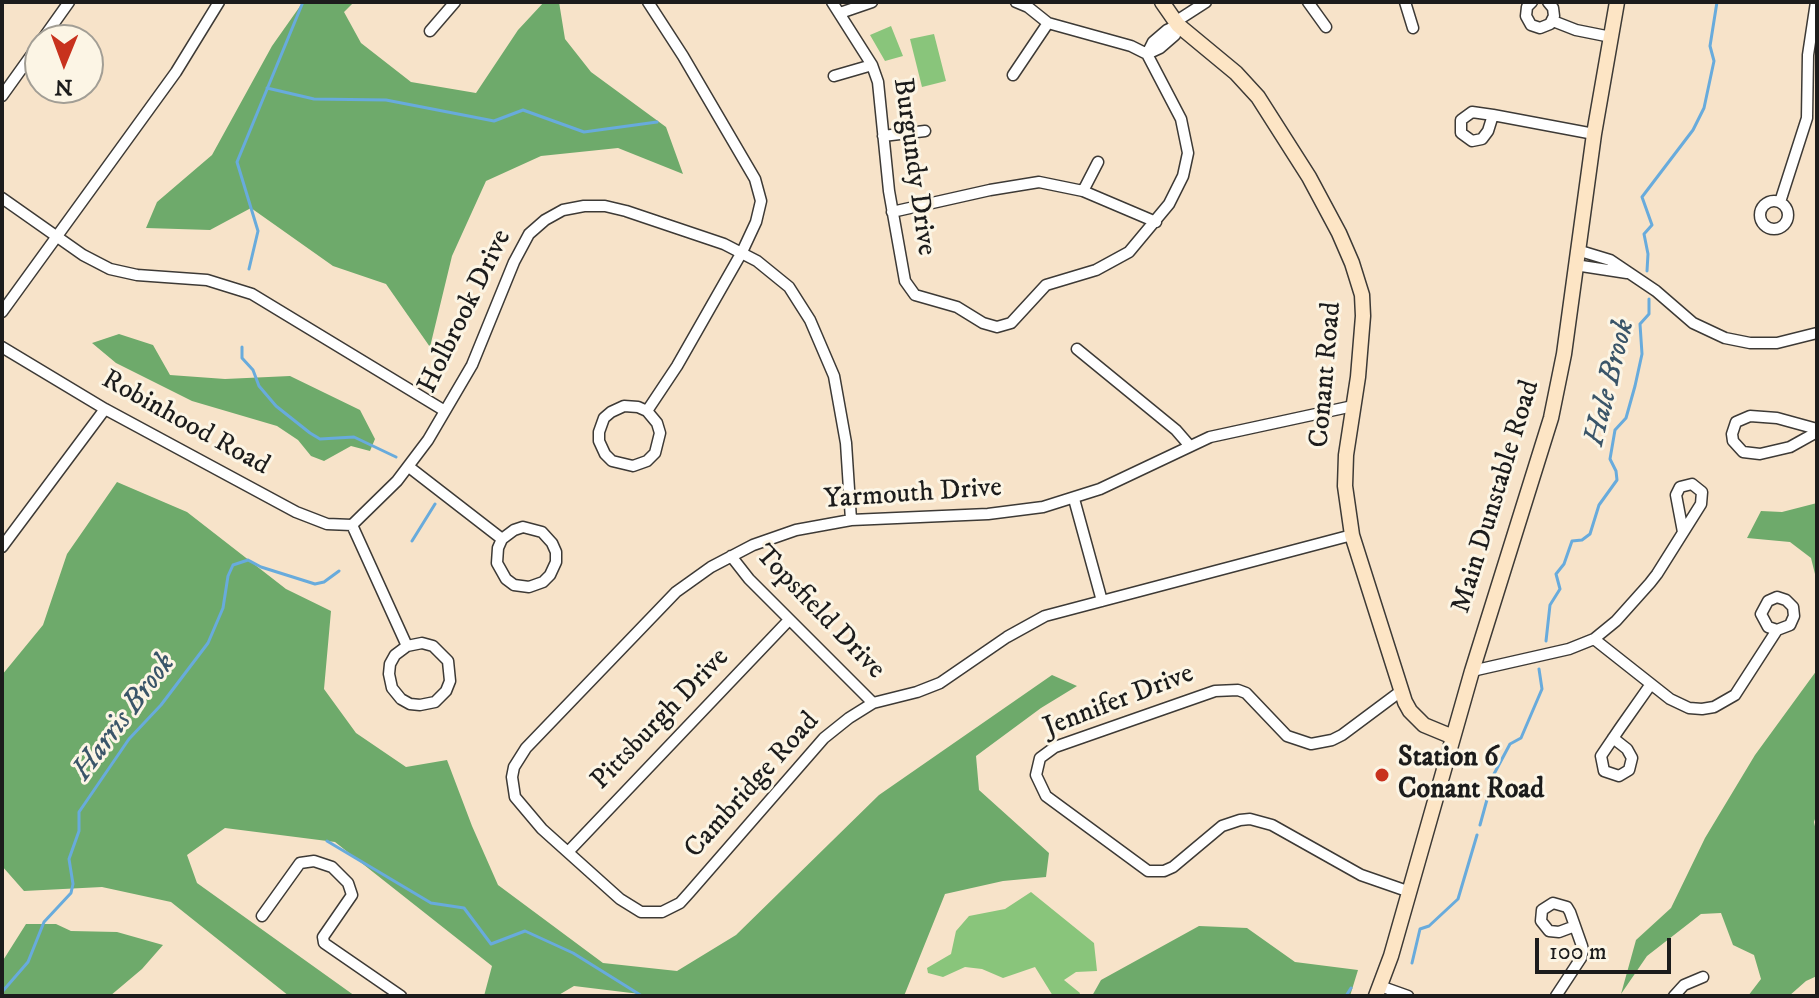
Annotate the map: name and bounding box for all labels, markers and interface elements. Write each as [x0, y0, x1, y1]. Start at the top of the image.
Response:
north arrow [24, 24, 104, 104]
text: N [54, 73, 73, 100]
street label: Burgundy Drive [884, 76, 942, 258]
street label: Holbrook Drive [412, 225, 520, 399]
street label: Conant Road [1304, 301, 1350, 449]
water label: Hale Brook [1578, 316, 1644, 450]
street label: Robinhood Road [95, 364, 275, 484]
street label: Main Dunstable Road [1446, 377, 1548, 617]
street label: Yarmouth Drive [823, 472, 1003, 518]
street label: Topsfield Drive [747, 539, 891, 687]
street label: Pittsburgh Drive [585, 642, 737, 798]
water label: Harris Brook [66, 647, 184, 789]
street label: Jennifer Drive [1039, 658, 1199, 746]
street label: Cambridge Road [679, 706, 827, 866]
place label: Station 6 Conant Road [1398, 742, 1544, 808]
marker: Station 6 Conant Road [1373, 766, 1391, 784]
scale bar [1539, 922, 1675, 972]
text: 100 m [1549, 937, 1607, 967]

